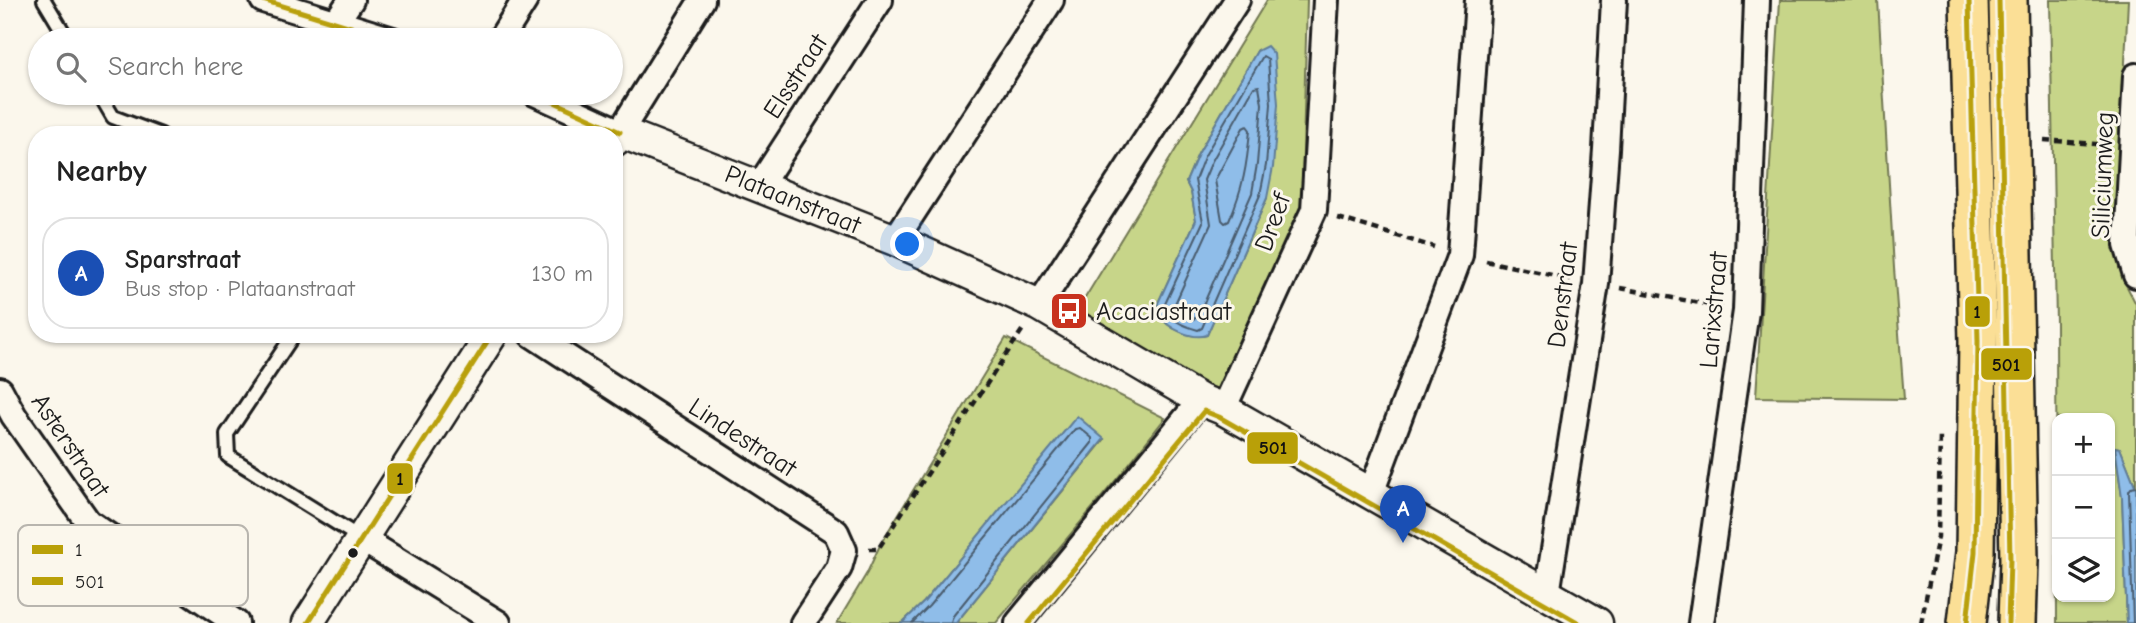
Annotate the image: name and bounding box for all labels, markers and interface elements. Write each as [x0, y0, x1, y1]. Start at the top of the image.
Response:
street label: Elsstraat [758, 27, 835, 124]
search box [28, 28, 623, 105]
icon: search [52, 48, 90, 86]
text: Search here [108, 52, 243, 82]
street label: Siliciumweg [2086, 111, 2120, 239]
text: Nearby [56, 154, 147, 189]
street label: Plataanstraat [720, 159, 866, 241]
street label: Dreef [1249, 188, 1298, 255]
your location [890, 227, 924, 261]
street label: Denstraat [1542, 239, 1585, 350]
text: Sparstraat [125, 245, 241, 275]
street label: Larixstraat [1694, 249, 1734, 370]
text: A [75, 260, 87, 287]
text: 130 m [532, 260, 593, 287]
text: Bus stop · Plataanstraat [125, 275, 355, 302]
bus stop icon: Acaciastraat [1048, 290, 1090, 332]
line badge: 1 [1964, 295, 1991, 328]
place label: Acaciastraat [1096, 297, 1233, 327]
text: 1 [1973, 301, 1981, 323]
line badge: 501 [1980, 347, 2033, 381]
text: 501 [1992, 354, 2020, 376]
street label: Asterstraat [25, 388, 117, 504]
street label: Lindestraat [683, 392, 803, 485]
map controls [2052, 413, 2115, 602]
button: + [2052, 413, 2115, 476]
line badge: 501 [1246, 431, 1299, 465]
text: 501 [1259, 437, 1287, 459]
line badge: 1 [386, 462, 414, 495]
text: 1 [396, 468, 404, 490]
button: − [2052, 476, 2115, 539]
pin: A [1380, 485, 1426, 543]
legend [18, 525, 248, 606]
text: 1 [75, 539, 83, 561]
button: layers [2052, 539, 2115, 602]
unlabelled marker [346, 546, 360, 560]
text: 501 [75, 571, 104, 593]

